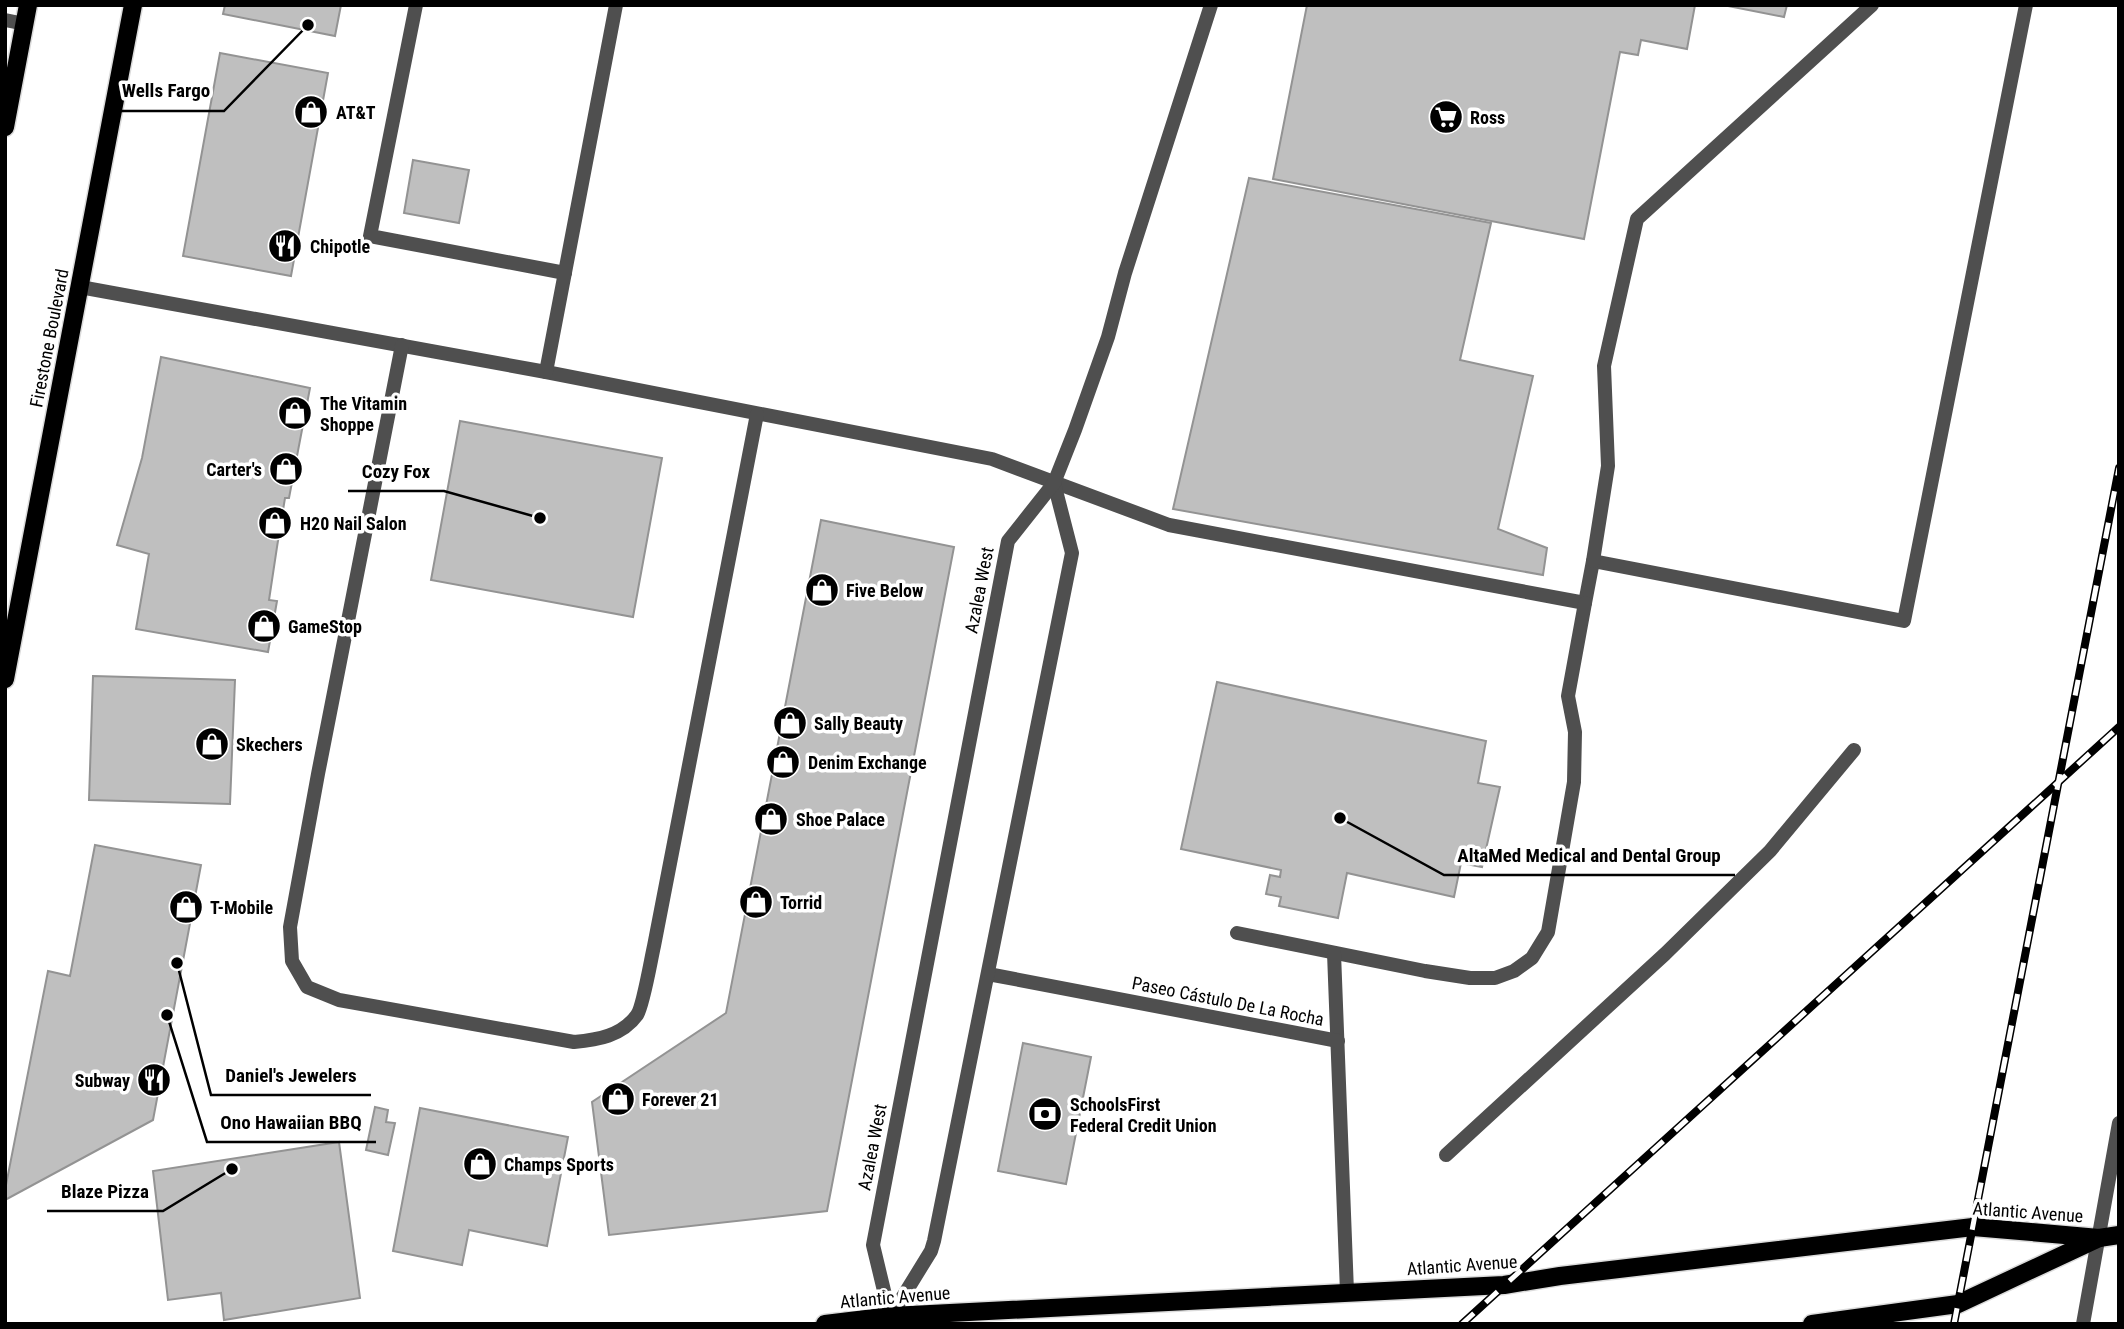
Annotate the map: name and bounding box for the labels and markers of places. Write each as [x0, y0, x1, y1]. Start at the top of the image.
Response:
callout: Wells Fargo [108, 71, 224, 111]
shop icon: AT&T [292, 93, 330, 131]
supermarket icon: Ross [1427, 98, 1465, 136]
place label: AT&T [336, 102, 376, 123]
place label: Ross [1470, 107, 1505, 128]
restaurant icon: Chipotle [266, 227, 304, 265]
place label: Chipotle [310, 236, 371, 257]
place label: The Vitamin Shoppe [320, 393, 407, 435]
shop icon: The Vitamin Shoppe [276, 394, 314, 432]
shop icon: Carter's [267, 450, 305, 488]
callout: Cozy Fox [348, 451, 444, 491]
place label: Carter's [206, 459, 262, 480]
shop icon: H20 Nail Salon [256, 504, 294, 542]
place label: H20 Nail Salon [300, 513, 407, 534]
shop icon: Five Below [803, 571, 841, 609]
place label: Five Below [846, 580, 924, 601]
shop icon: GameStop [245, 607, 283, 645]
place label: GameStop [288, 616, 362, 637]
shop icon: Sally Beauty [771, 704, 809, 742]
place label: Sally Beauty [814, 713, 903, 734]
shop icon: Skechers [193, 725, 231, 763]
place label: Skechers [236, 734, 303, 755]
shop icon: Denim Exchange [764, 743, 802, 781]
place label: Denim Exchange [808, 752, 927, 773]
shop icon: Shoe Palace [752, 800, 790, 838]
place label: Shoe Palace [796, 809, 885, 830]
callout: AltaMed Medical and Dental Group [1444, 835, 1735, 875]
shop icon: Torrid [737, 883, 775, 921]
shop icon: T-Mobile [167, 888, 205, 926]
place label: Torrid [780, 892, 822, 913]
place label: T-Mobile [210, 897, 273, 918]
callout: Daniel's Jewelers [211, 1055, 371, 1095]
restaurant icon: Subway [135, 1061, 173, 1099]
place label: Subway [75, 1070, 130, 1091]
shop icon: Forever 21 [599, 1080, 637, 1118]
place label: Forever 21 [642, 1089, 719, 1110]
place label: SchoolsFirst Federal Credit Union [1070, 1094, 1217, 1136]
bank icon: SchoolsFirst Federal Credit Union [1026, 1095, 1064, 1133]
callout: Ono Hawaiian BBQ [207, 1102, 376, 1142]
shop icon: Champs Sports [461, 1145, 499, 1183]
place label: Champs Sports [504, 1154, 614, 1175]
callout: Blaze Pizza [47, 1171, 163, 1211]

